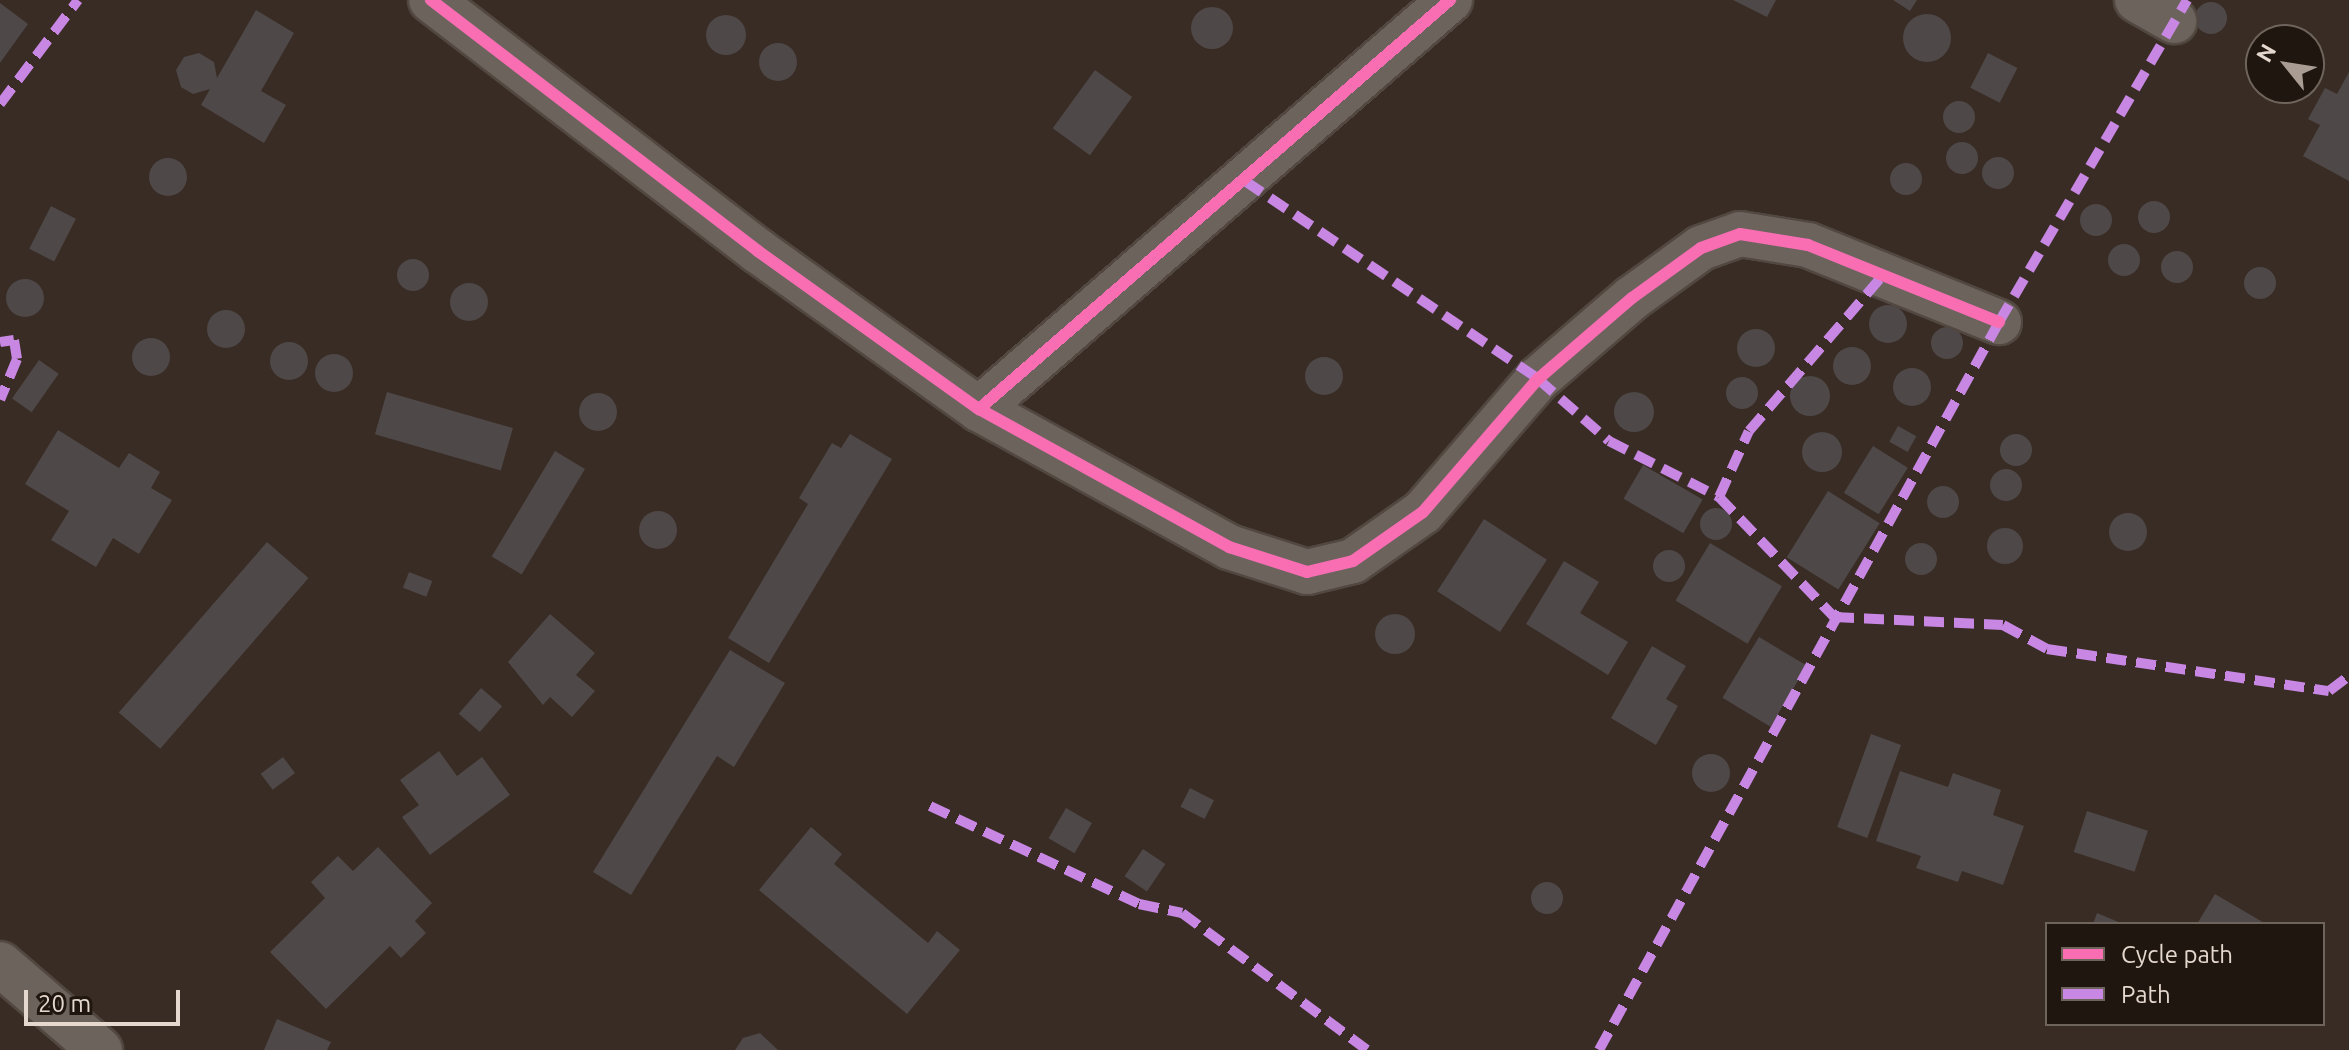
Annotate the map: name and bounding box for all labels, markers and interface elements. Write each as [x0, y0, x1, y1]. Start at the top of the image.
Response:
north arrow [2245, 24, 2325, 104]
text: N [2251, 39, 2280, 66]
legend [2045, 922, 2325, 1026]
text: Cycle path [2121, 941, 2233, 968]
scale bar [28, 974, 184, 1024]
text: Path [2121, 981, 2171, 1008]
text: 20 m [38, 990, 91, 1017]

